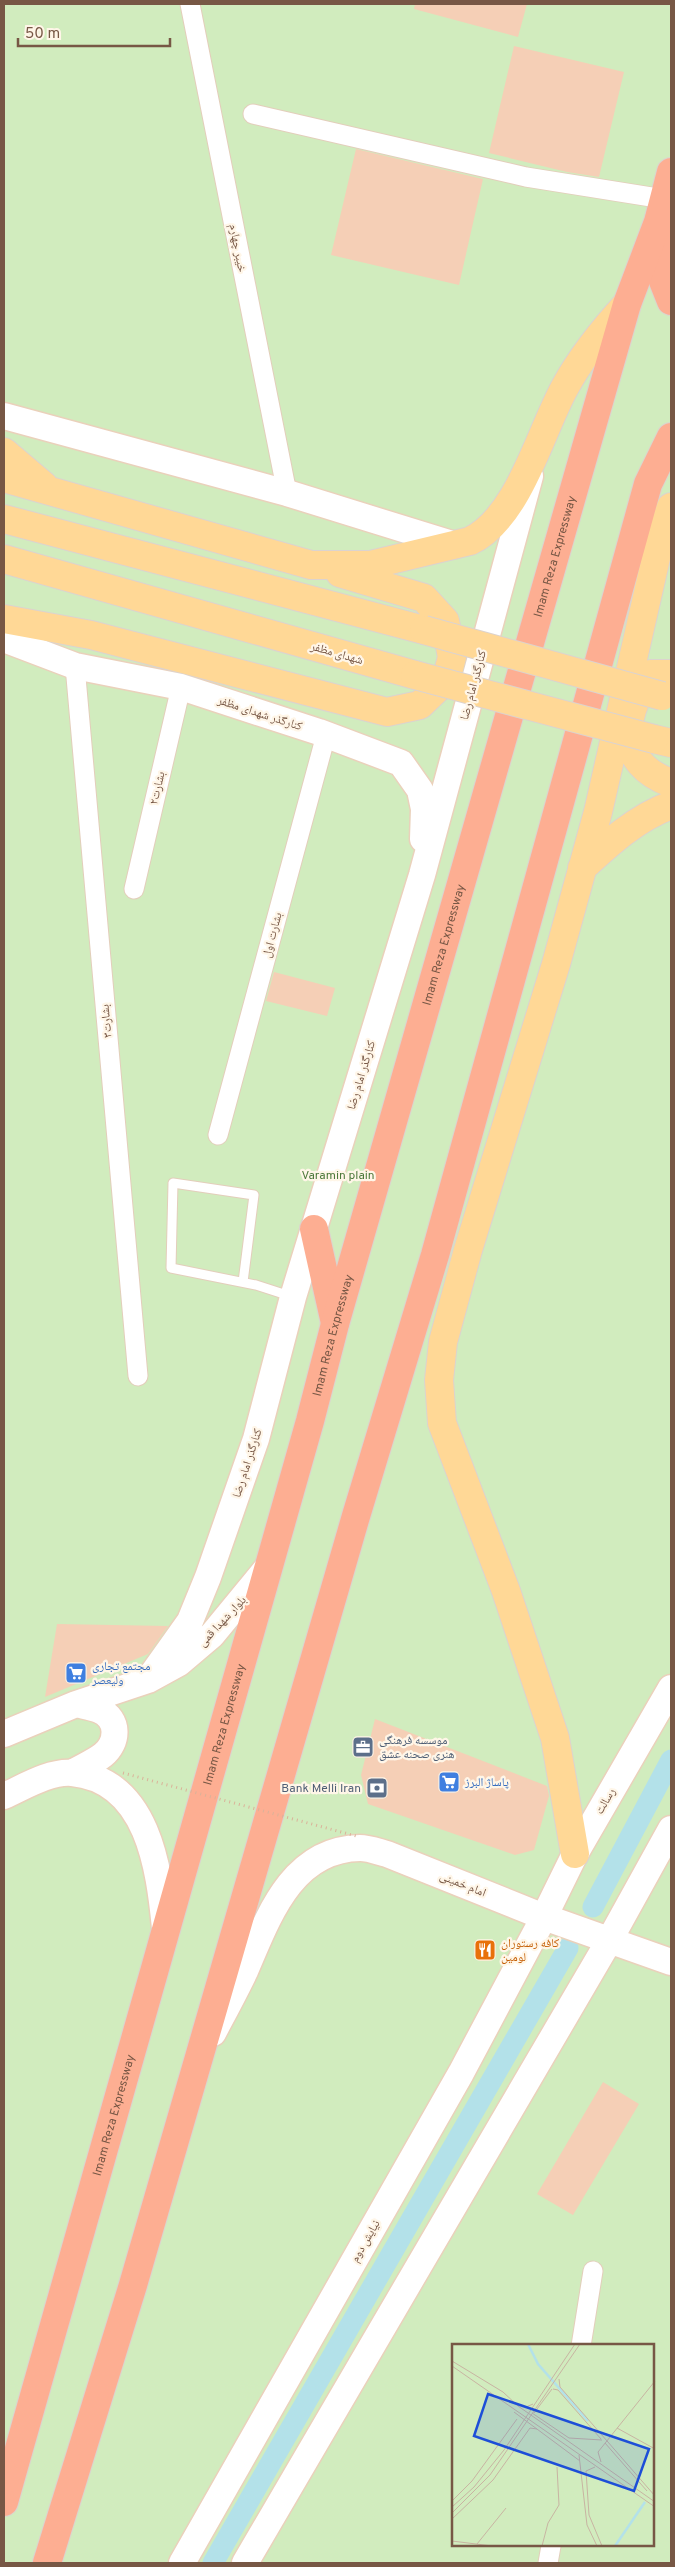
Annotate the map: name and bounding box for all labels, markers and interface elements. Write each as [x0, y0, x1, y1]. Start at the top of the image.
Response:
scale bar [18, 15, 170, 47]
text: 50 m [25, 25, 60, 44]
street label: خیبر چهارم [225, 223, 250, 274]
street label: Imam Reza Expressway [531, 494, 581, 619]
street label: شهدای مظفر [308, 639, 365, 669]
street label: کنارگذر امام رضا [457, 649, 491, 722]
street label: کنارگذر شهدای مظفر [214, 692, 304, 735]
street label: بشارت۲ [146, 770, 170, 806]
street label: Imam Reza Expressway [420, 883, 469, 1008]
street label: بشارت اول [259, 911, 287, 960]
street label: بشارت۳ [98, 1003, 116, 1038]
street label: کنارگذر امام رضا [344, 1039, 380, 1112]
park label: Varamin plain [301, 1168, 375, 1184]
street label: Imam Reza Expressway [310, 1273, 358, 1398]
street label: کنارگذر امام رضا [229, 1427, 267, 1500]
street label: بلوار شهدا قمی [195, 1593, 250, 1651]
place label: مجتمع تجاری ولیعصر [91, 1659, 150, 1689]
supermarket icon: مجتمع تجاری ولیعصر [64, 1661, 88, 1685]
street label: Imam Reza Expressway [200, 1662, 250, 1787]
place label: موسسه فرهنگی هنری صحنه عشق [379, 1733, 455, 1763]
office icon: موسسه فرهنگی هنری صحنه عشق [351, 1735, 375, 1759]
supermarket icon: پاساژ البرز [437, 1770, 461, 1794]
place label: پاساژ البرز [464, 1775, 509, 1791]
bank icon: Bank Melli Iran [365, 1776, 389, 1800]
place label: Bank Melli Iran [281, 1781, 361, 1797]
street label: رسالت [592, 1785, 620, 1818]
street label: امام خمینی [437, 1868, 488, 1902]
place label: کافه رستوران لومین [501, 1936, 559, 1966]
restaurant icon: کافه رستوران لومین [473, 1938, 497, 1962]
street label: Imam Reza Expressway [90, 2053, 139, 2178]
street label: نیایش دوم [347, 2217, 384, 2266]
inset map [452, 2344, 655, 2547]

